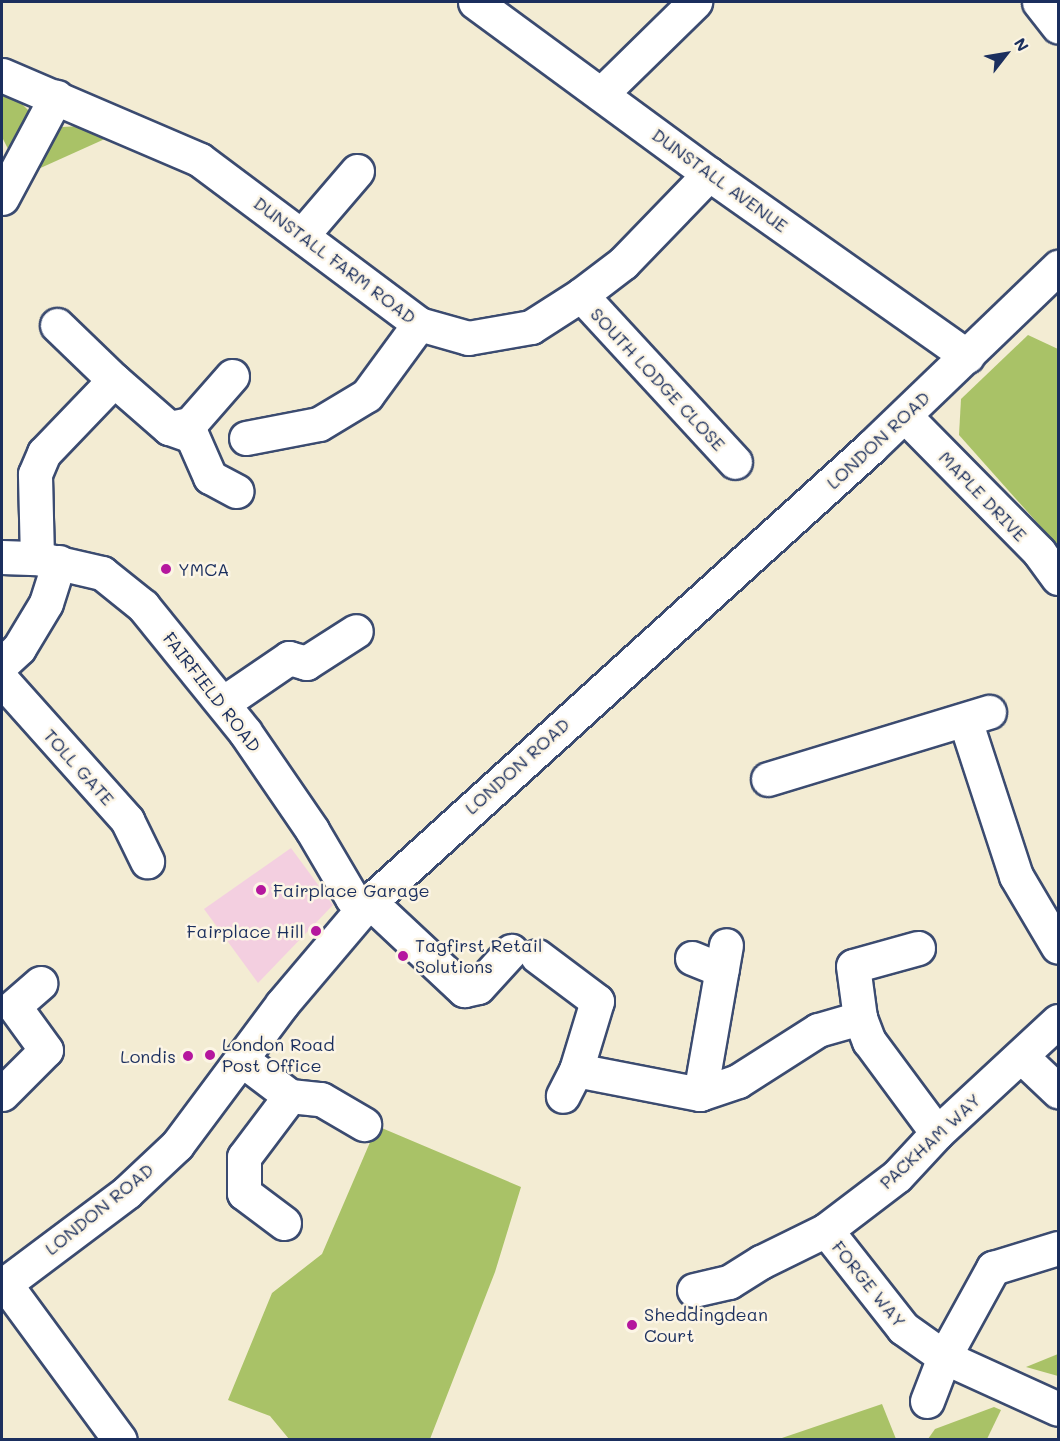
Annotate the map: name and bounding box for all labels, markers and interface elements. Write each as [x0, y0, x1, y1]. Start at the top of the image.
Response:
north arrow [976, 24, 1036, 84]
text: N [1010, 34, 1034, 55]
street label: DUNSTALL AVENUE [648, 124, 792, 236]
street label: DUNSTALL FARM ROAD [250, 192, 420, 328]
street label: SOUTH LODGE CLOSE [586, 303, 730, 455]
street label: LONDON ROAD [822, 387, 934, 493]
street label: MAPLE DRIVE [935, 446, 1031, 546]
place label: YMCA [178, 558, 229, 580]
marker: YMCA [159, 562, 173, 576]
street label: FAIRFIELD ROAD [158, 628, 266, 756]
street label: LONDON ROAD [460, 713, 574, 819]
street label: TOLL GATE [39, 724, 119, 810]
place label: Fairplace Garage [273, 879, 430, 901]
marker: Fairplace Garage [254, 883, 268, 897]
place label: Fairplace Hill [186, 920, 304, 942]
marker: Fairplace Hill [309, 924, 323, 938]
place label: Tagfirst Retail Solutions [415, 935, 542, 978]
marker: Tagfirst Retail Solutions [396, 949, 410, 963]
place label: London Road Post Office [222, 1034, 335, 1076]
place label: Londis [120, 1045, 176, 1067]
marker: London Road Post Office [203, 1048, 217, 1062]
marker: Londis [181, 1049, 195, 1063]
street label: PACKHAM WAY [875, 1089, 985, 1193]
street label: LONDON ROAD [40, 1159, 158, 1259]
street label: FORGE WAY [827, 1236, 911, 1332]
place label: Sheddingdean Court [644, 1304, 768, 1346]
marker: Sheddingdean Court [625, 1318, 639, 1332]

